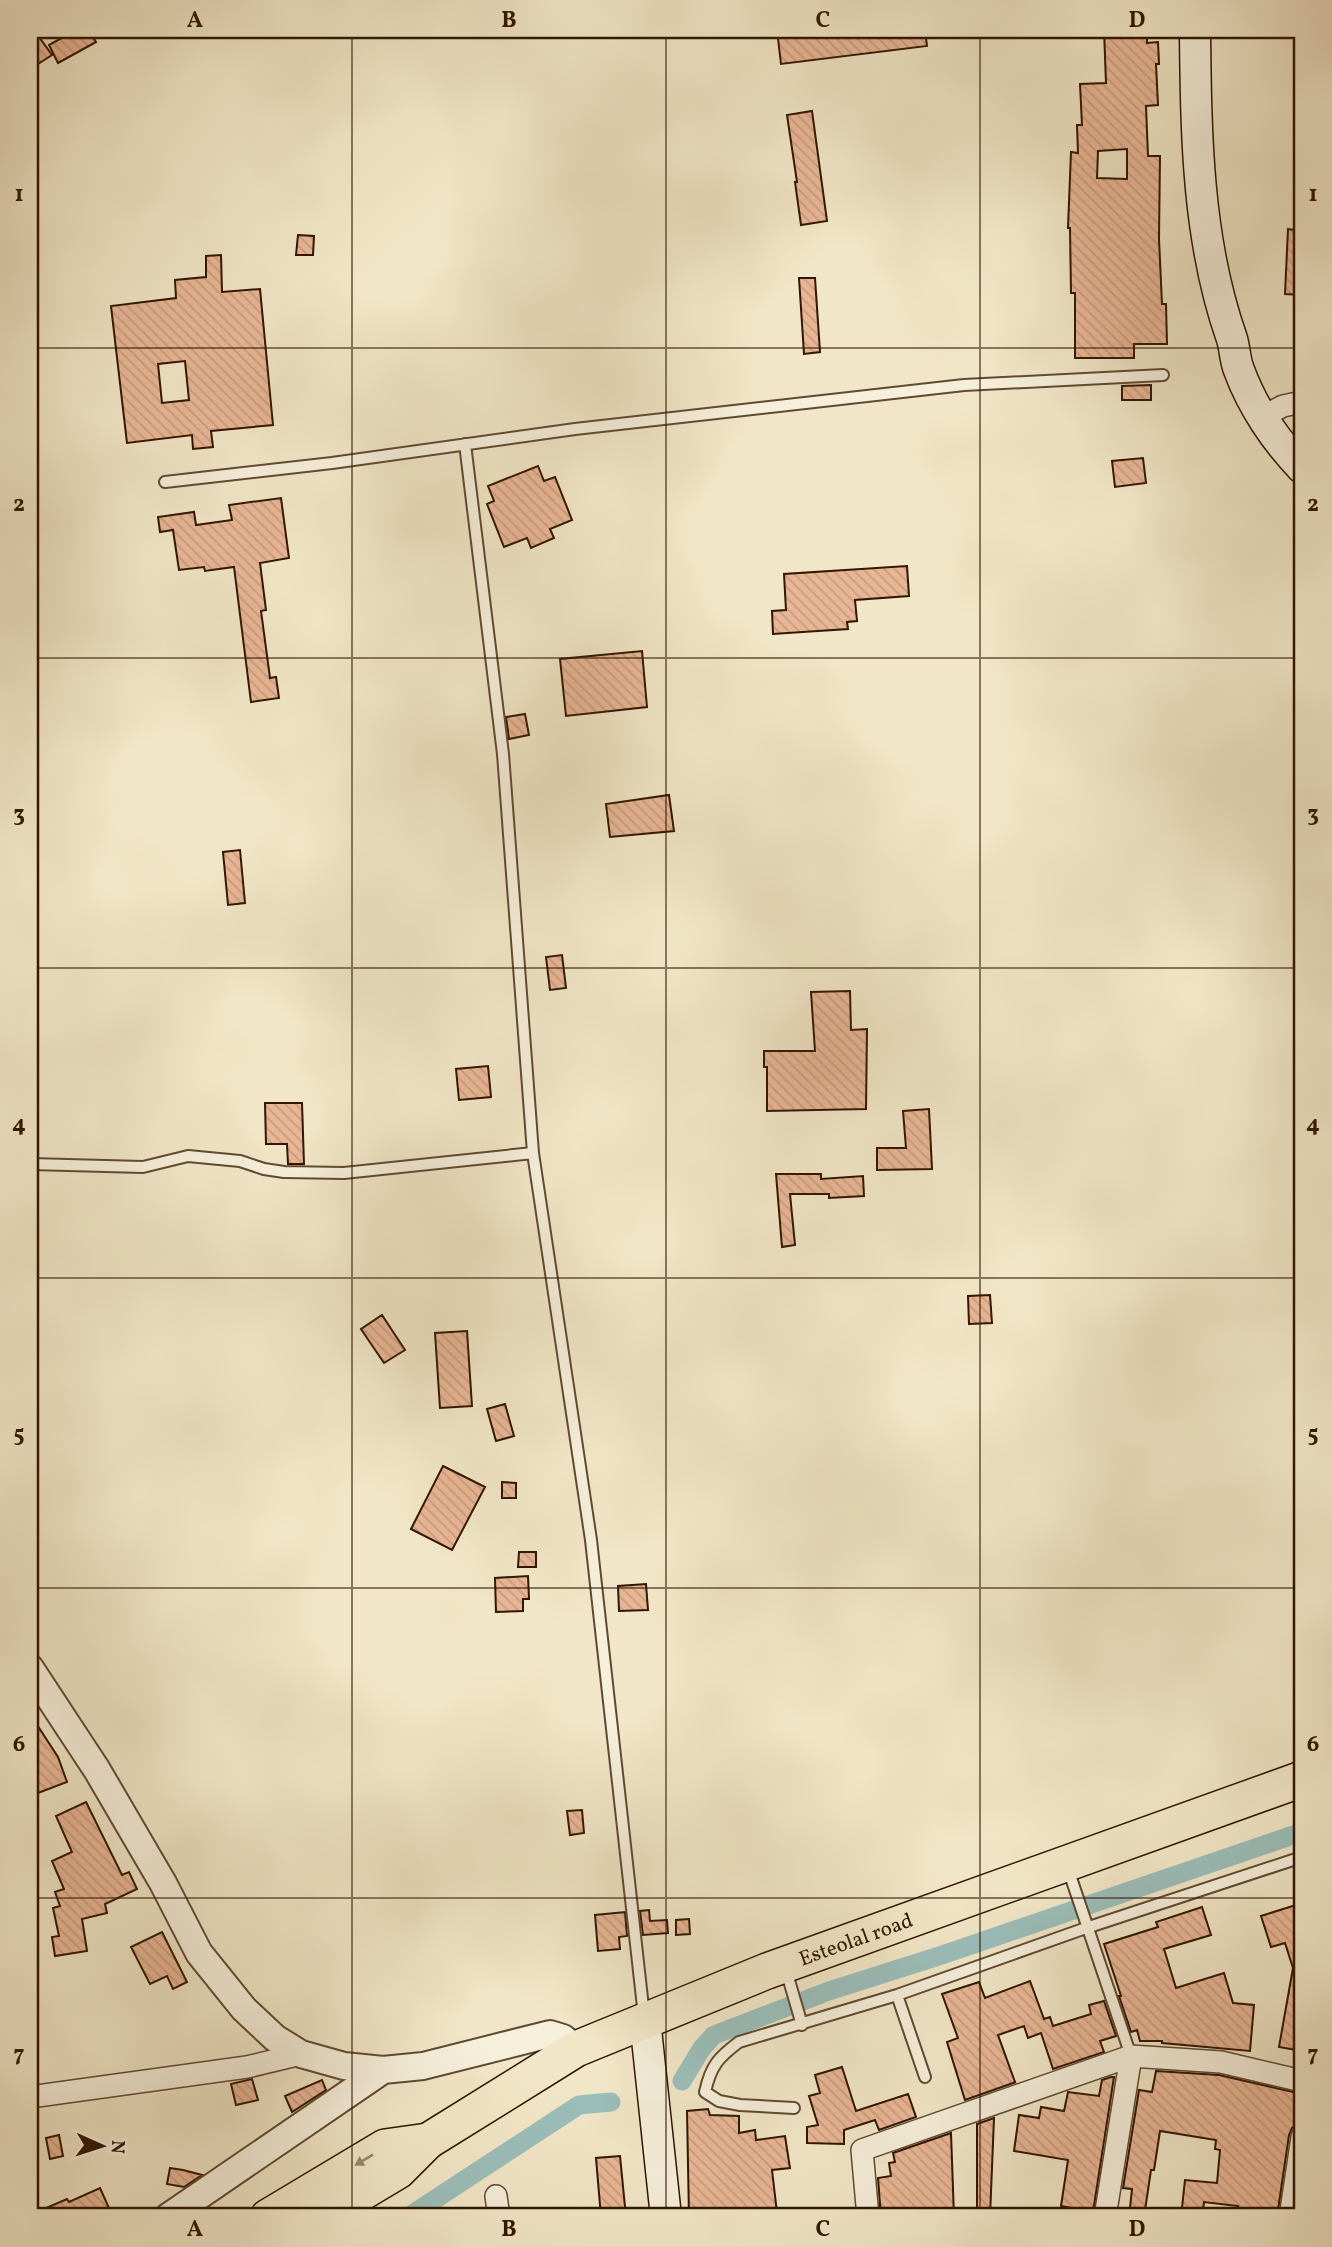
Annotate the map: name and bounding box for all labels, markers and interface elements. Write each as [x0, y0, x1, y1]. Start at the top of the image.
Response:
text: A [187, 5, 203, 37]
text: B [501, 5, 517, 37]
text: C [816, 5, 830, 37]
text: D [1129, 5, 1146, 37]
text: 1 [14, 179, 24, 211]
text: 1 [1308, 179, 1318, 211]
text: 2 [13, 489, 25, 521]
text: 2 [1307, 489, 1319, 521]
text: 3 [13, 799, 25, 831]
text: 3 [1307, 799, 1319, 831]
text: 4 [12, 1109, 26, 1141]
text: 4 [1306, 1109, 1320, 1141]
text: 5 [13, 1419, 25, 1451]
text: 5 [1307, 1419, 1319, 1451]
text: 6 [13, 1729, 25, 1761]
text: 6 [1307, 1729, 1319, 1761]
street label: Esteolal road [795, 1907, 917, 1974]
text: 7 [14, 2039, 25, 2071]
text: 7 [1308, 2039, 1319, 2071]
north arrow [66, 2110, 136, 2180]
text: N [104, 2139, 130, 2155]
one-way arrow [354, 2153, 373, 2166]
text: A [187, 2214, 203, 2246]
text: B [501, 2214, 517, 2246]
text: C [816, 2214, 830, 2246]
text: D [1129, 2214, 1146, 2246]

